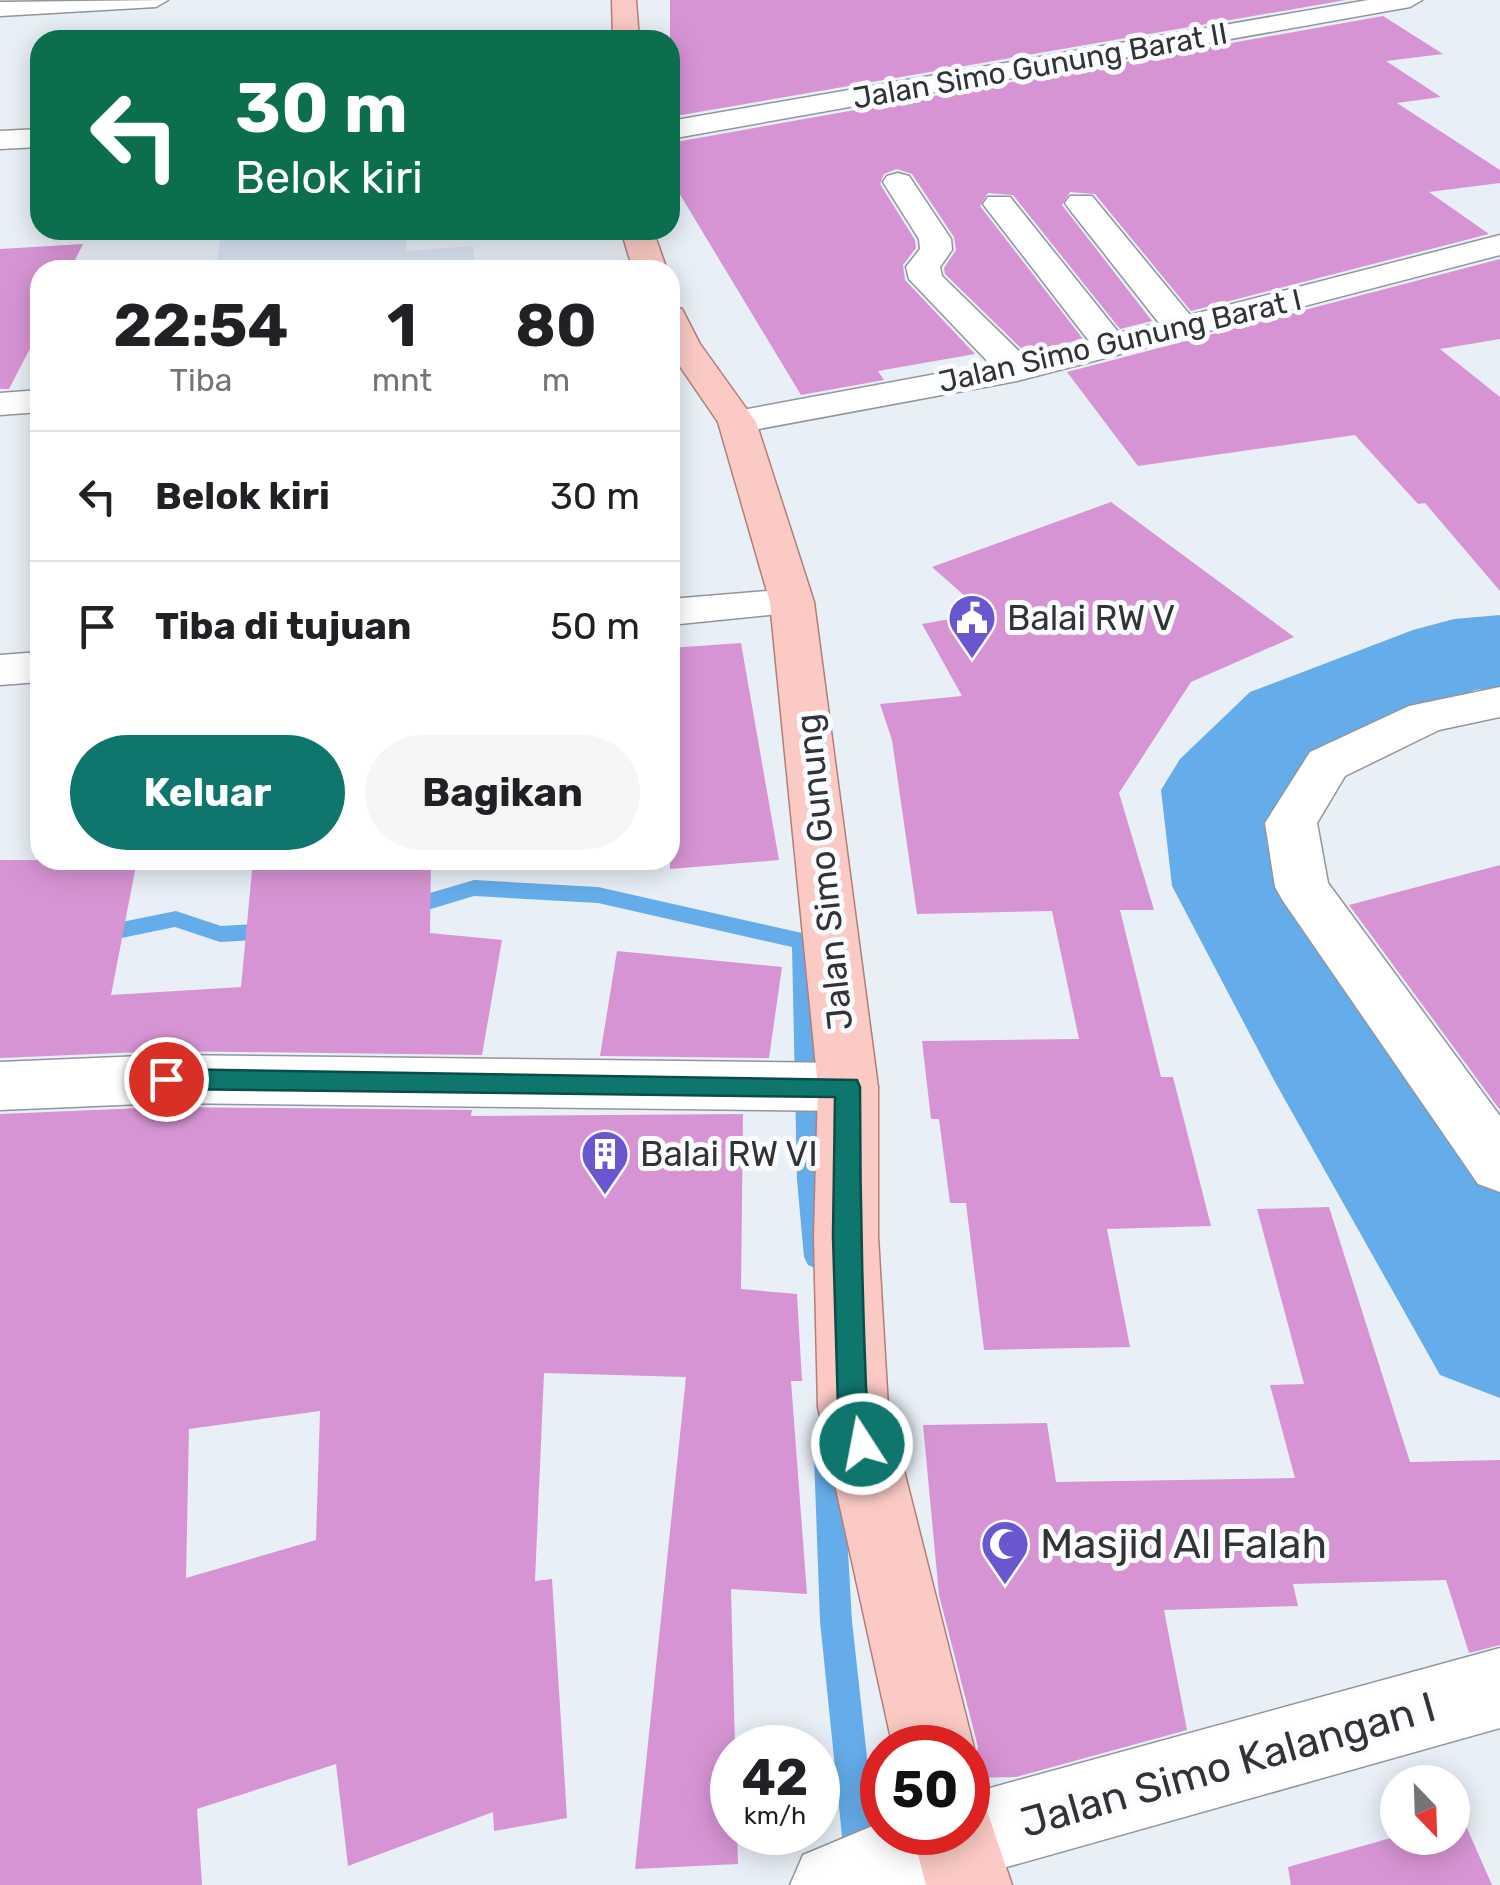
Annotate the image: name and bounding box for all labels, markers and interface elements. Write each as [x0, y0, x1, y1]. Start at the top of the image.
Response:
street label: Jalan Simo Gunung Barat II [850, 15, 1230, 117]
text: 30 m [235, 67, 408, 150]
icon: left [70, 70, 200, 200]
text: Belok kiri [235, 151, 423, 204]
street label: Jalan Simo Gunung Barat I [935, 282, 1305, 400]
text: 22:54 [113, 290, 289, 361]
text: 1 [387, 290, 417, 361]
text: 80 [515, 290, 597, 361]
text: Tiba [169, 361, 232, 399]
text: mnt [372, 361, 432, 399]
text: m [542, 361, 570, 399]
icon: left [70, 469, 125, 524]
text: Belok kiri [155, 473, 330, 519]
text: 30 m [550, 473, 640, 519]
public building icon: Balai RW V [946, 592, 998, 660]
place label: Balai RW V [1007, 597, 1175, 639]
icon: arrive [70, 599, 125, 654]
text: Tiba di tujuan [155, 603, 411, 649]
text: 50 m [550, 603, 640, 649]
street label: Jalan Simo Gunung [786, 712, 862, 1032]
button: Keluar [70, 735, 345, 850]
button: Bagikan [365, 735, 640, 850]
pin [124, 1037, 209, 1122]
icon: arrive [139, 1052, 194, 1107]
building icon: Balai RW VI [579, 1128, 631, 1196]
place label: Balai RW VI [640, 1133, 818, 1175]
position arrow [810, 1392, 914, 1496]
mosque icon: Masjid Al Falah [979, 1518, 1031, 1586]
place label: Masjid Al Falah [1040, 1519, 1327, 1569]
street label: Jalan Simo Kalangan I [1015, 1682, 1441, 1848]
speed limit sign: 50 [860, 1725, 990, 1855]
text: 42 [742, 1748, 808, 1808]
north arrow [1380, 1765, 1470, 1855]
map controls [1380, 1765, 1470, 1855]
text: km/h [744, 1801, 806, 1830]

